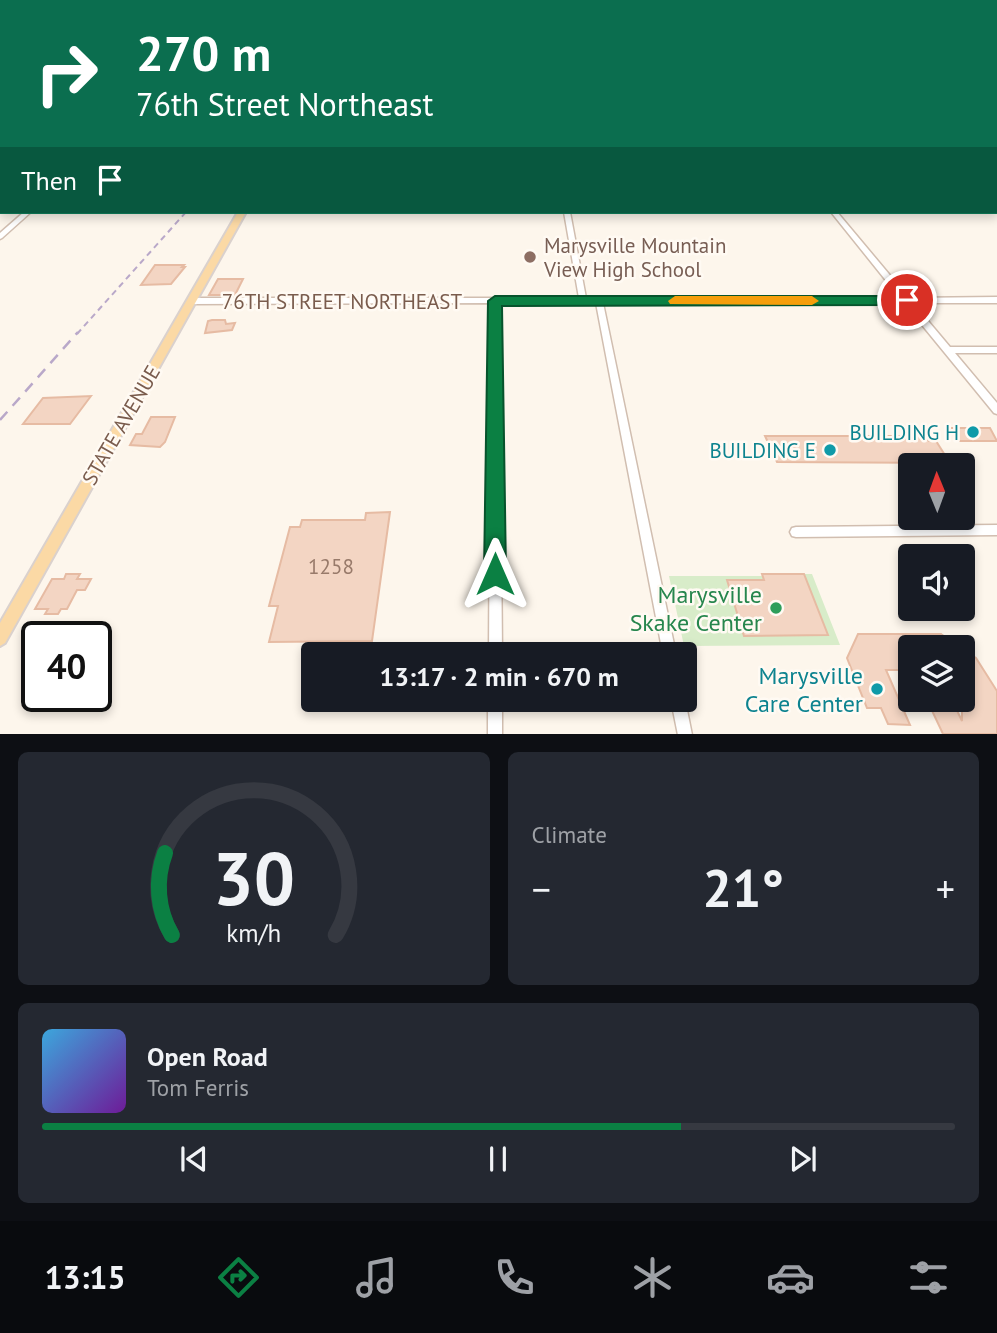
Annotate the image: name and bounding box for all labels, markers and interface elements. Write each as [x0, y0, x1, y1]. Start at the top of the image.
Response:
text: 270 m [136, 21, 271, 85]
icon: right [21, 28, 112, 119]
text: 76th Street Northeast [136, 83, 433, 125]
icon: arrive [91, 161, 129, 199]
text: Then [21, 164, 77, 197]
place label: Marysville Mountain View High School [543, 232, 726, 283]
marker: Marysville Mountain View High School [522, 249, 538, 265]
pin [877, 270, 937, 330]
icon: arrive [888, 281, 926, 319]
street label: 76TH STREET NORTHEAST [222, 288, 463, 315]
street label: STATE AVENUE [76, 360, 166, 490]
place label: BUILDING H [850, 419, 959, 446]
marker: BUILDING H [965, 424, 981, 440]
place label: BUILDING E [709, 437, 816, 464]
marker: BUILDING E [822, 442, 838, 458]
north arrow [898, 453, 975, 530]
map controls [898, 453, 975, 712]
position arrow [458, 537, 532, 611]
button: sound [898, 544, 975, 621]
house number: 1258 [308, 553, 354, 580]
place label: Marysville Skake Center [630, 579, 762, 638]
marker: Marysville Skake Center [768, 600, 784, 616]
speed limit sign: 40 [21, 621, 112, 712]
button: layers [898, 635, 975, 712]
text: 13:17 · 2 min · 670 m [379, 660, 619, 693]
place label: Marysville Care Center [745, 660, 863, 719]
marker: Marysville Care Center [869, 681, 885, 697]
text: Climate [532, 820, 607, 849]
text: 30 [212, 831, 295, 925]
text: 21° [702, 854, 784, 921]
text: − [532, 864, 551, 913]
text: + [936, 864, 955, 913]
text: km/h [226, 916, 281, 948]
text: Open Road [147, 1040, 268, 1073]
text: Tom Ferris [147, 1073, 249, 1102]
icon: previous [175, 1140, 213, 1178]
icon: pause [479, 1140, 517, 1178]
icon: next [784, 1140, 822, 1178]
icon: directions [214, 1253, 263, 1302]
icon: music [352, 1253, 401, 1302]
icon: phone [490, 1253, 539, 1302]
icon: climate [628, 1253, 677, 1302]
icon: car [766, 1253, 815, 1302]
icon: filters [904, 1253, 953, 1302]
text: 13:15 [44, 1256, 126, 1298]

